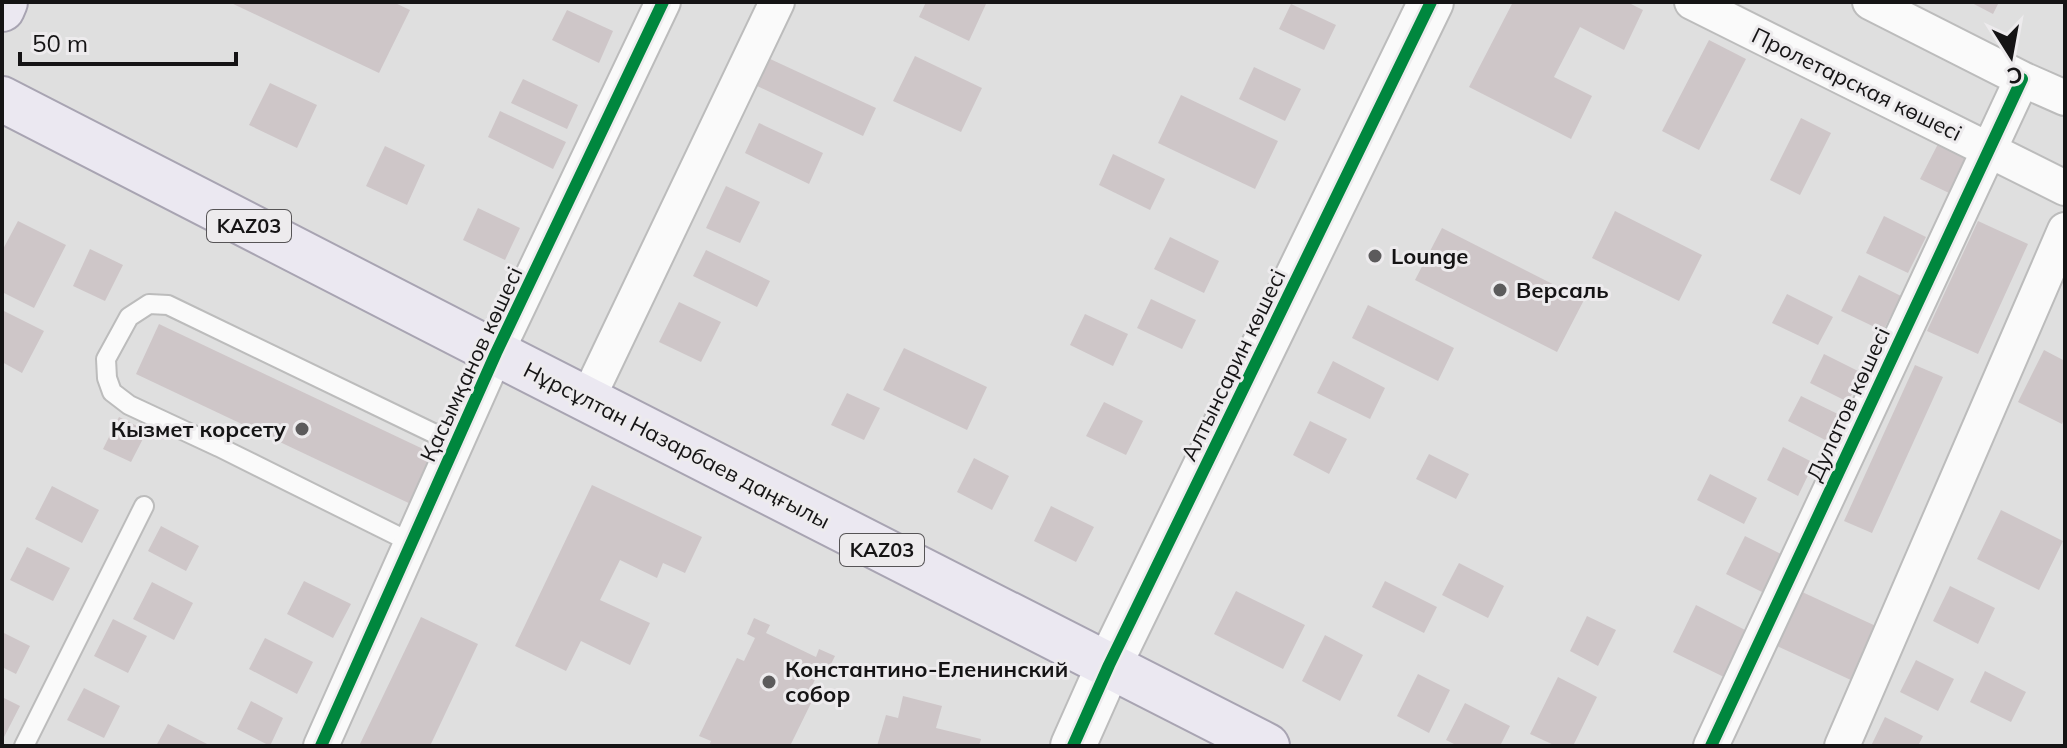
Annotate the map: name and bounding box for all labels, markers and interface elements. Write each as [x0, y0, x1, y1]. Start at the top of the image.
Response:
scale bar [20, 16, 236, 66]
north arrow [1971, 16, 2051, 96]
street label: Пролетарская көшесі [1747, 21, 1967, 147]
text: 50 m [32, 28, 88, 58]
text: С [2005, 60, 2025, 91]
road number: KАZ03 [207, 210, 291, 242]
place label: Lounge [1391, 242, 1468, 270]
marker: Lounge [1366, 247, 1384, 265]
street label: Қасымқанов көшесі [413, 262, 529, 466]
street label: Алтынсарин көшесі [1174, 265, 1292, 465]
place label: Версаль [1516, 276, 1609, 304]
marker: Версаль [1491, 281, 1509, 299]
street label: Дулатов көшесі [1800, 322, 1896, 486]
street label: Нұрсұлтан Назарбаев даңғылы [519, 355, 835, 535]
place label: Кызмет корсету [111, 415, 287, 443]
marker: Кызмет корсету [293, 420, 311, 438]
road number: KАZ03 [840, 534, 924, 566]
place label: Константино-Еленинский собор [785, 655, 1068, 708]
marker: Константино-Еленинский собор [760, 673, 778, 691]

